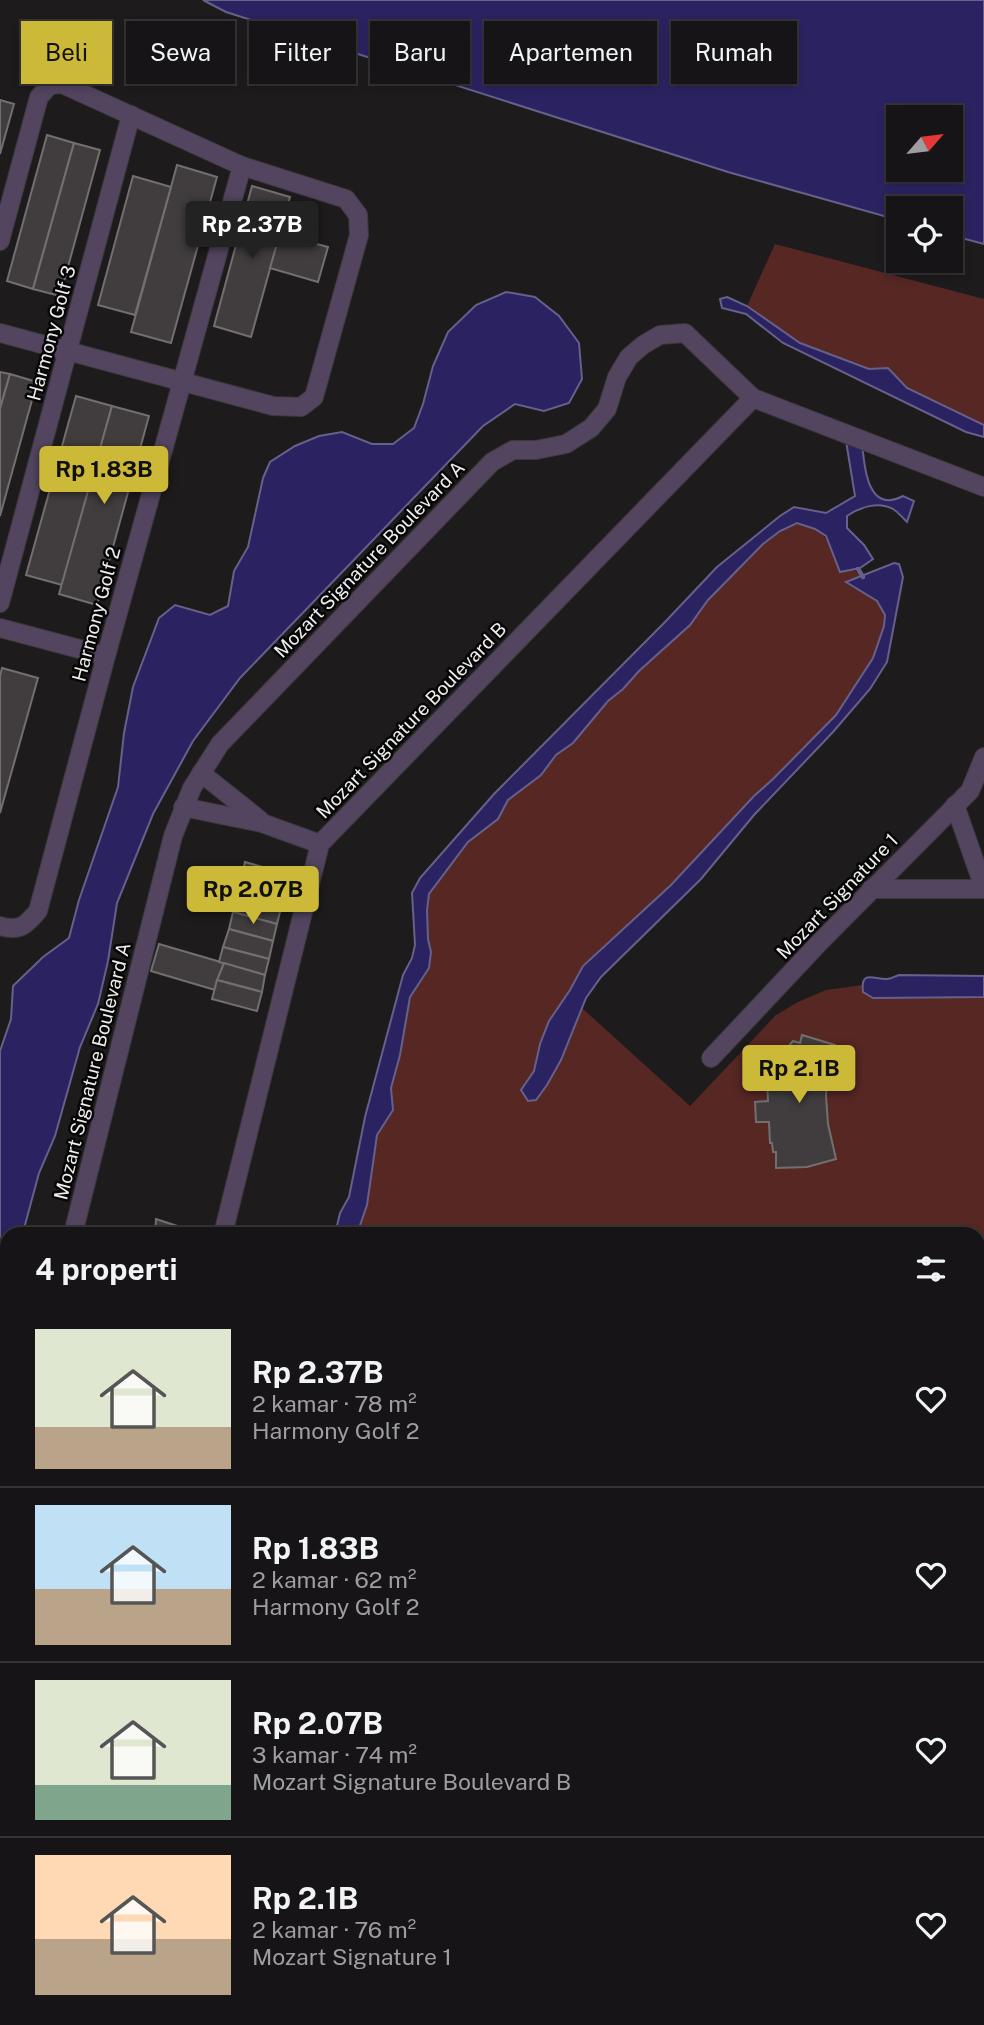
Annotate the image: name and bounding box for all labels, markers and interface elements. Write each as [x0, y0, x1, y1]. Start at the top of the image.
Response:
chip: Beli [21, 21, 112, 84]
chip: Sewa [126, 21, 235, 84]
chip: Filter [249, 21, 356, 84]
chip: Baru [370, 21, 470, 84]
chip: Apartemen [484, 21, 657, 84]
chip: Rumah [671, 21, 797, 84]
north arrow [886, 105, 962, 182]
map controls [886, 105, 963, 273]
button: locate [886, 196, 963, 273]
pin: Rp 2.37B [180, 202, 324, 261]
text: Rp 2.37B [202, 210, 302, 237]
street label: Harmony Golf 3 [22, 263, 80, 403]
pin: Rp 1.83B [32, 447, 176, 506]
text: Rp 1.83B [55, 455, 153, 482]
street label: Mozart Signature Boulevard A [269, 456, 469, 662]
street label: Harmony Golf 2 [67, 544, 125, 684]
street label: Mozart Signature Boulevard B [311, 618, 511, 822]
street label: Mozart Signature 1 [772, 829, 902, 963]
pin: Rp 2.07B [181, 866, 325, 926]
text: Rp 2.07B [203, 875, 303, 902]
street label: Mozart Signature Boulevard A [49, 940, 135, 1202]
pin: Rp 2.1B [734, 1046, 864, 1105]
text: Rp 2.1B [758, 1054, 840, 1081]
icon: filters [912, 1250, 950, 1288]
text: 4 properti [35, 1251, 177, 1287]
text: Rp 2.37B [252, 1354, 384, 1390]
icon: home [91, 1357, 175, 1441]
icon: heart [912, 1380, 950, 1418]
text: 2 kamar · 78 m² [252, 1390, 417, 1417]
text: Harmony Golf 2 [252, 1417, 420, 1444]
text: Rp 1.83B [252, 1530, 379, 1566]
icon: home [91, 1533, 175, 1617]
icon: heart [912, 1556, 950, 1594]
text: 2 kamar · 62 m² [252, 1566, 416, 1593]
text: Harmony Golf 2 [252, 1593, 420, 1620]
text: Rp 2.07B [252, 1705, 383, 1741]
icon: home [91, 1708, 175, 1792]
icon: heart [912, 1731, 950, 1769]
text: 3 kamar · 74 m² [252, 1741, 417, 1768]
text: Mozart Signature Boulevard B [252, 1768, 571, 1795]
text: Rp 2.1B [252, 1880, 358, 1916]
icon: home [91, 1883, 175, 1967]
icon: heart [912, 1906, 950, 1944]
text: 2 kamar · 76 m² [252, 1916, 416, 1943]
text: Mozart Signature 1 [252, 1943, 452, 1970]

